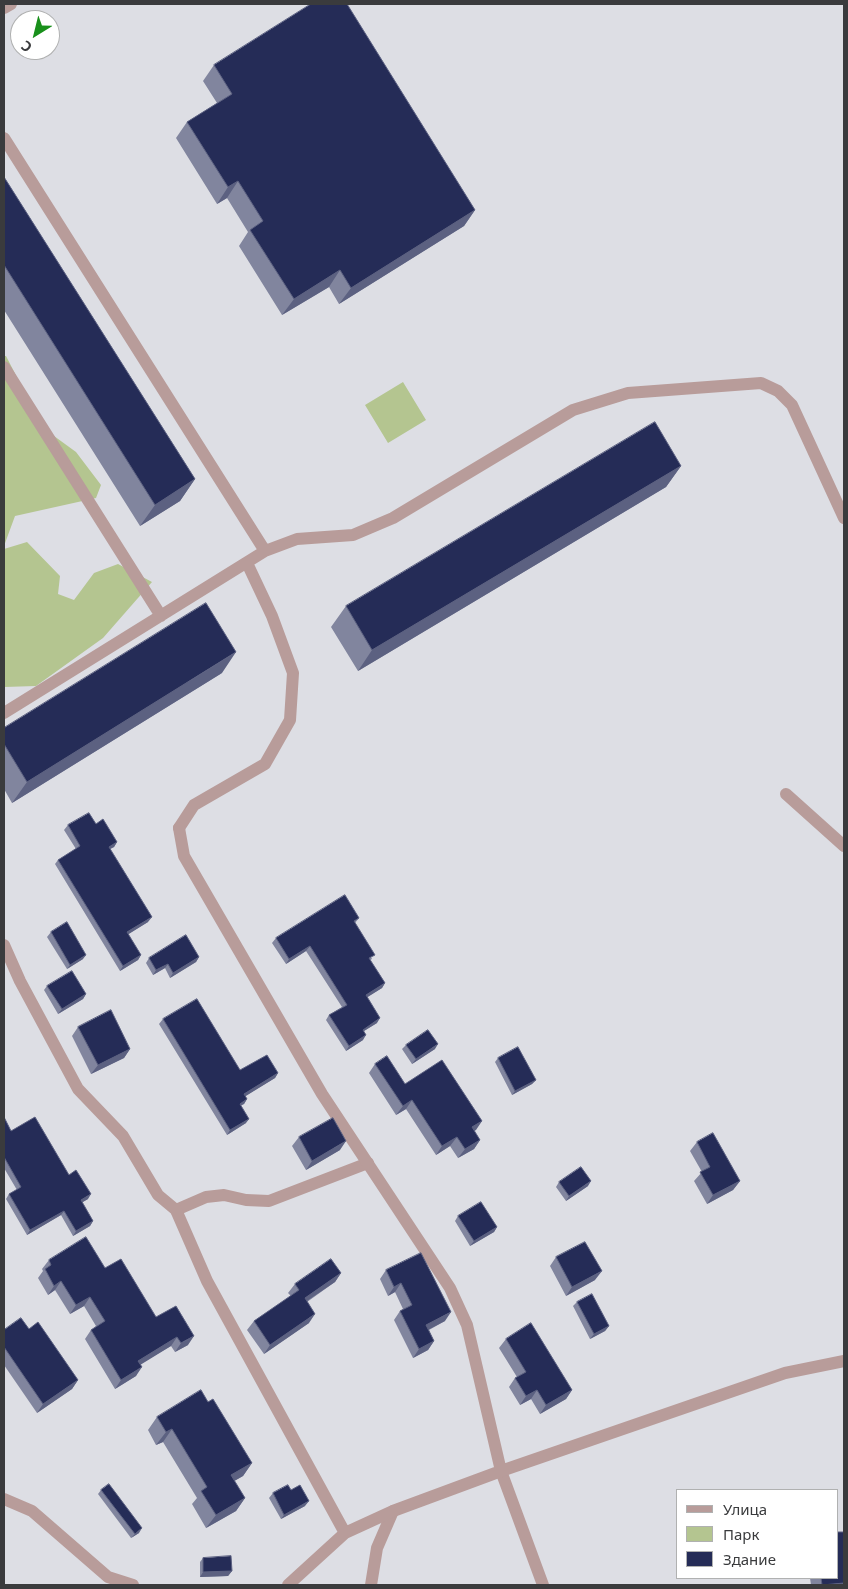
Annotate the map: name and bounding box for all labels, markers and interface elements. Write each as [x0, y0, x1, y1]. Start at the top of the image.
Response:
north arrow [10, 10, 60, 60]
text: С [17, 36, 36, 57]
legend [676, 1489, 838, 1579]
text: Улица [723, 1499, 767, 1519]
text: Парк [723, 1524, 759, 1544]
text: Здание [723, 1549, 776, 1569]

